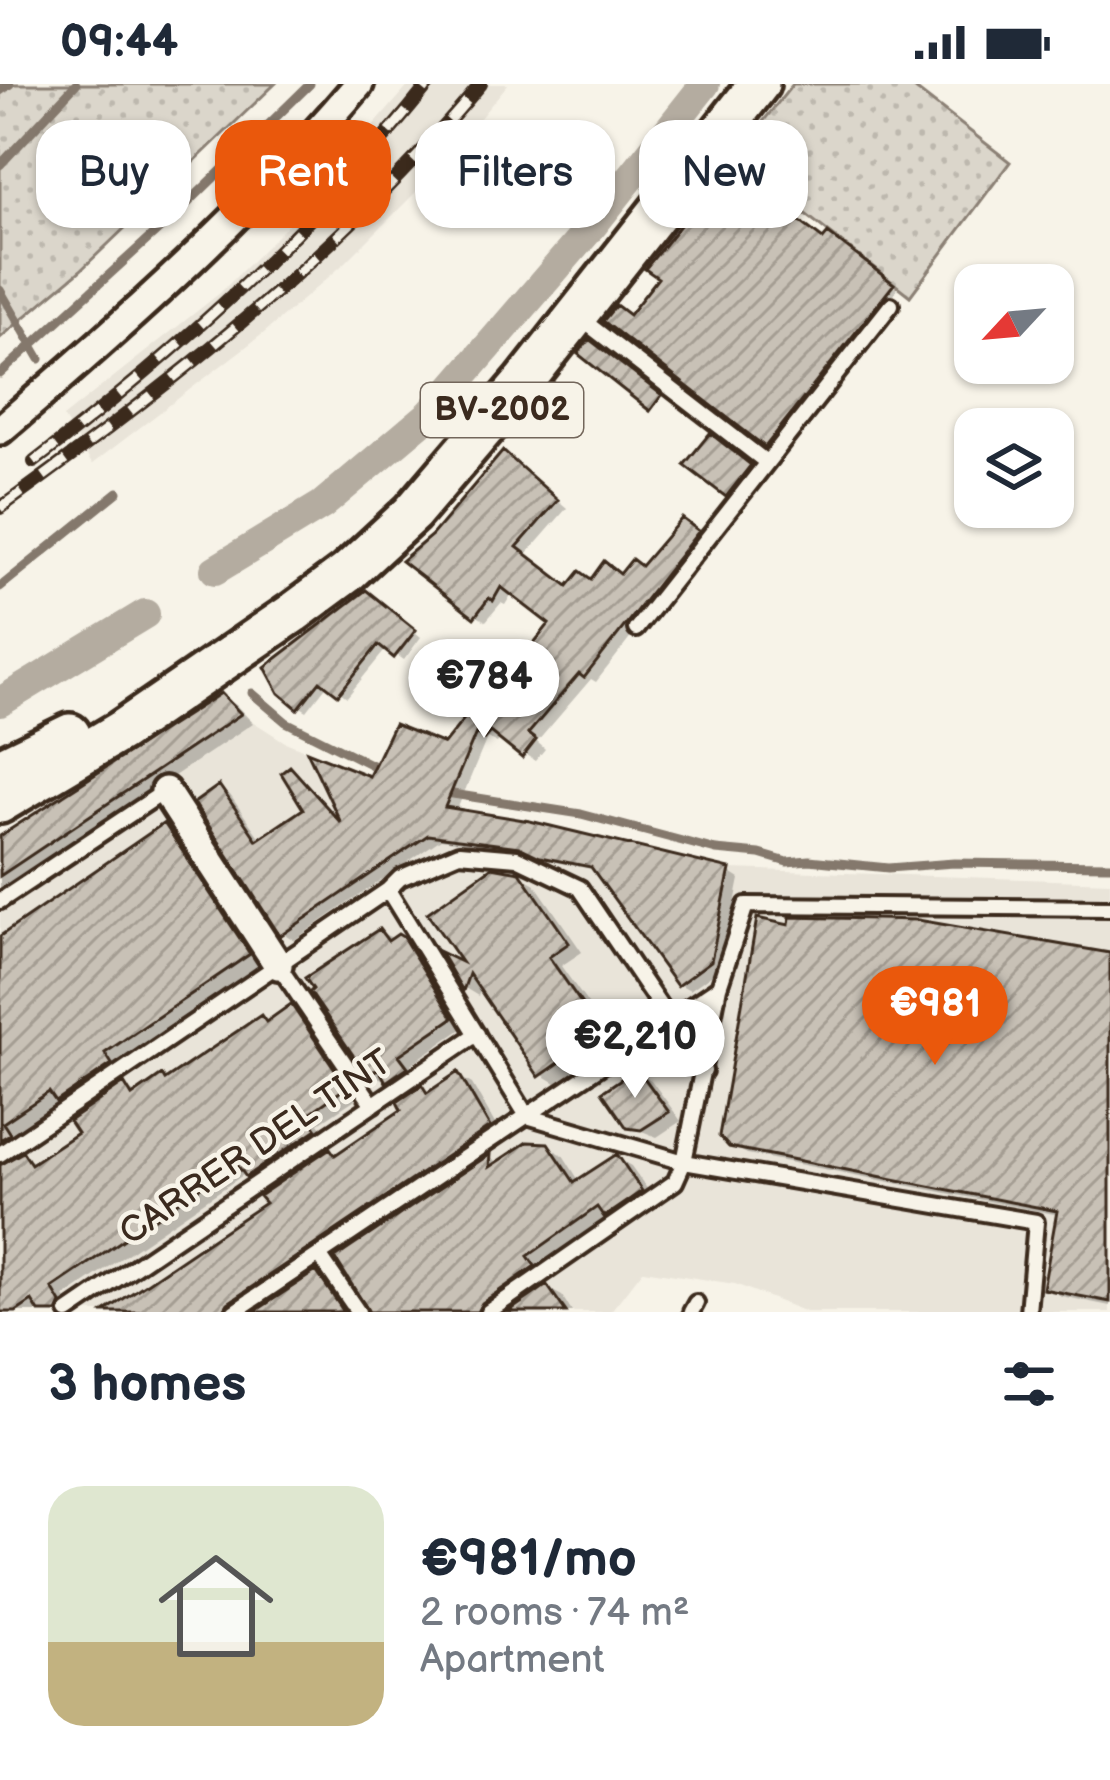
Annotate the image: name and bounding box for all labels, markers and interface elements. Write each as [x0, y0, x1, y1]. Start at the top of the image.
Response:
text: 09:44 [60, 15, 178, 70]
chip: Buy [36, 120, 191, 228]
chip: Rent [215, 120, 391, 228]
chip: Filters [415, 120, 615, 228]
chip: New [639, 120, 808, 228]
north arrow [954, 264, 1074, 384]
map controls [954, 264, 1074, 528]
road number: BV-2002 [421, 383, 583, 437]
button: layers [954, 408, 1074, 528]
pin: €784 [413, 639, 555, 741]
text: €784 [435, 654, 533, 701]
pin: €981 [864, 966, 1006, 1068]
text: €981 [889, 981, 981, 1028]
pin: €2,210 [537, 999, 733, 1101]
text: €2,210 [573, 1014, 697, 1061]
street label: CARRER DEL TINT [112, 1041, 400, 1255]
icon: filters [996, 1351, 1062, 1417]
text: 3 homes [48, 1354, 246, 1415]
text: €981/mo [420, 1529, 637, 1590]
icon: home [144, 1534, 288, 1678]
text: 2 rooms · 74 m² [420, 1590, 690, 1637]
text: Apartment [420, 1637, 604, 1684]

